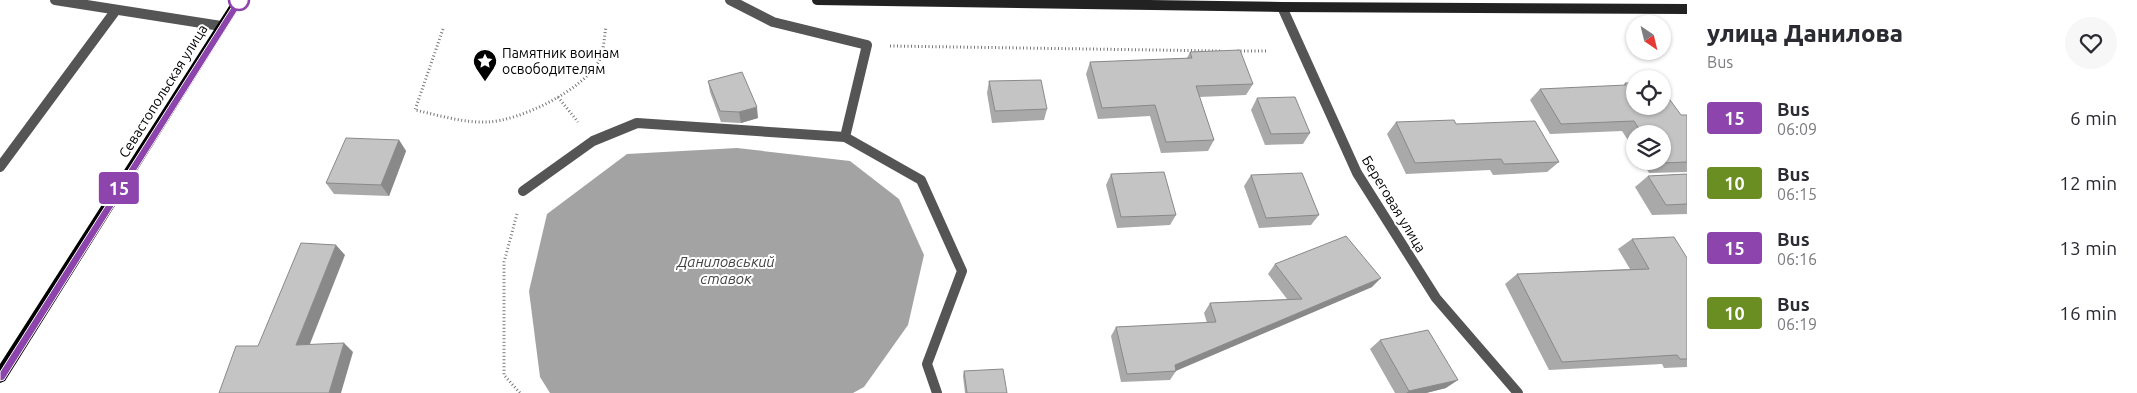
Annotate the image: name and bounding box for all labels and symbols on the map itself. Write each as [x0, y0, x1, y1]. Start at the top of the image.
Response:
unlabelled marker [228, 0, 250, 11]
north arrow [1626, 15, 1671, 60]
street label: Севастопольская улица [115, 21, 211, 161]
place label: Памятник воинам освободителям [502, 45, 619, 77]
place icon: Памятник воинам освободителям [472, 48, 498, 82]
street label: Береговая улица [1359, 153, 1429, 255]
line badge: 15 [96, 172, 142, 204]
water label: Даниловський ставок [675, 253, 775, 287]

